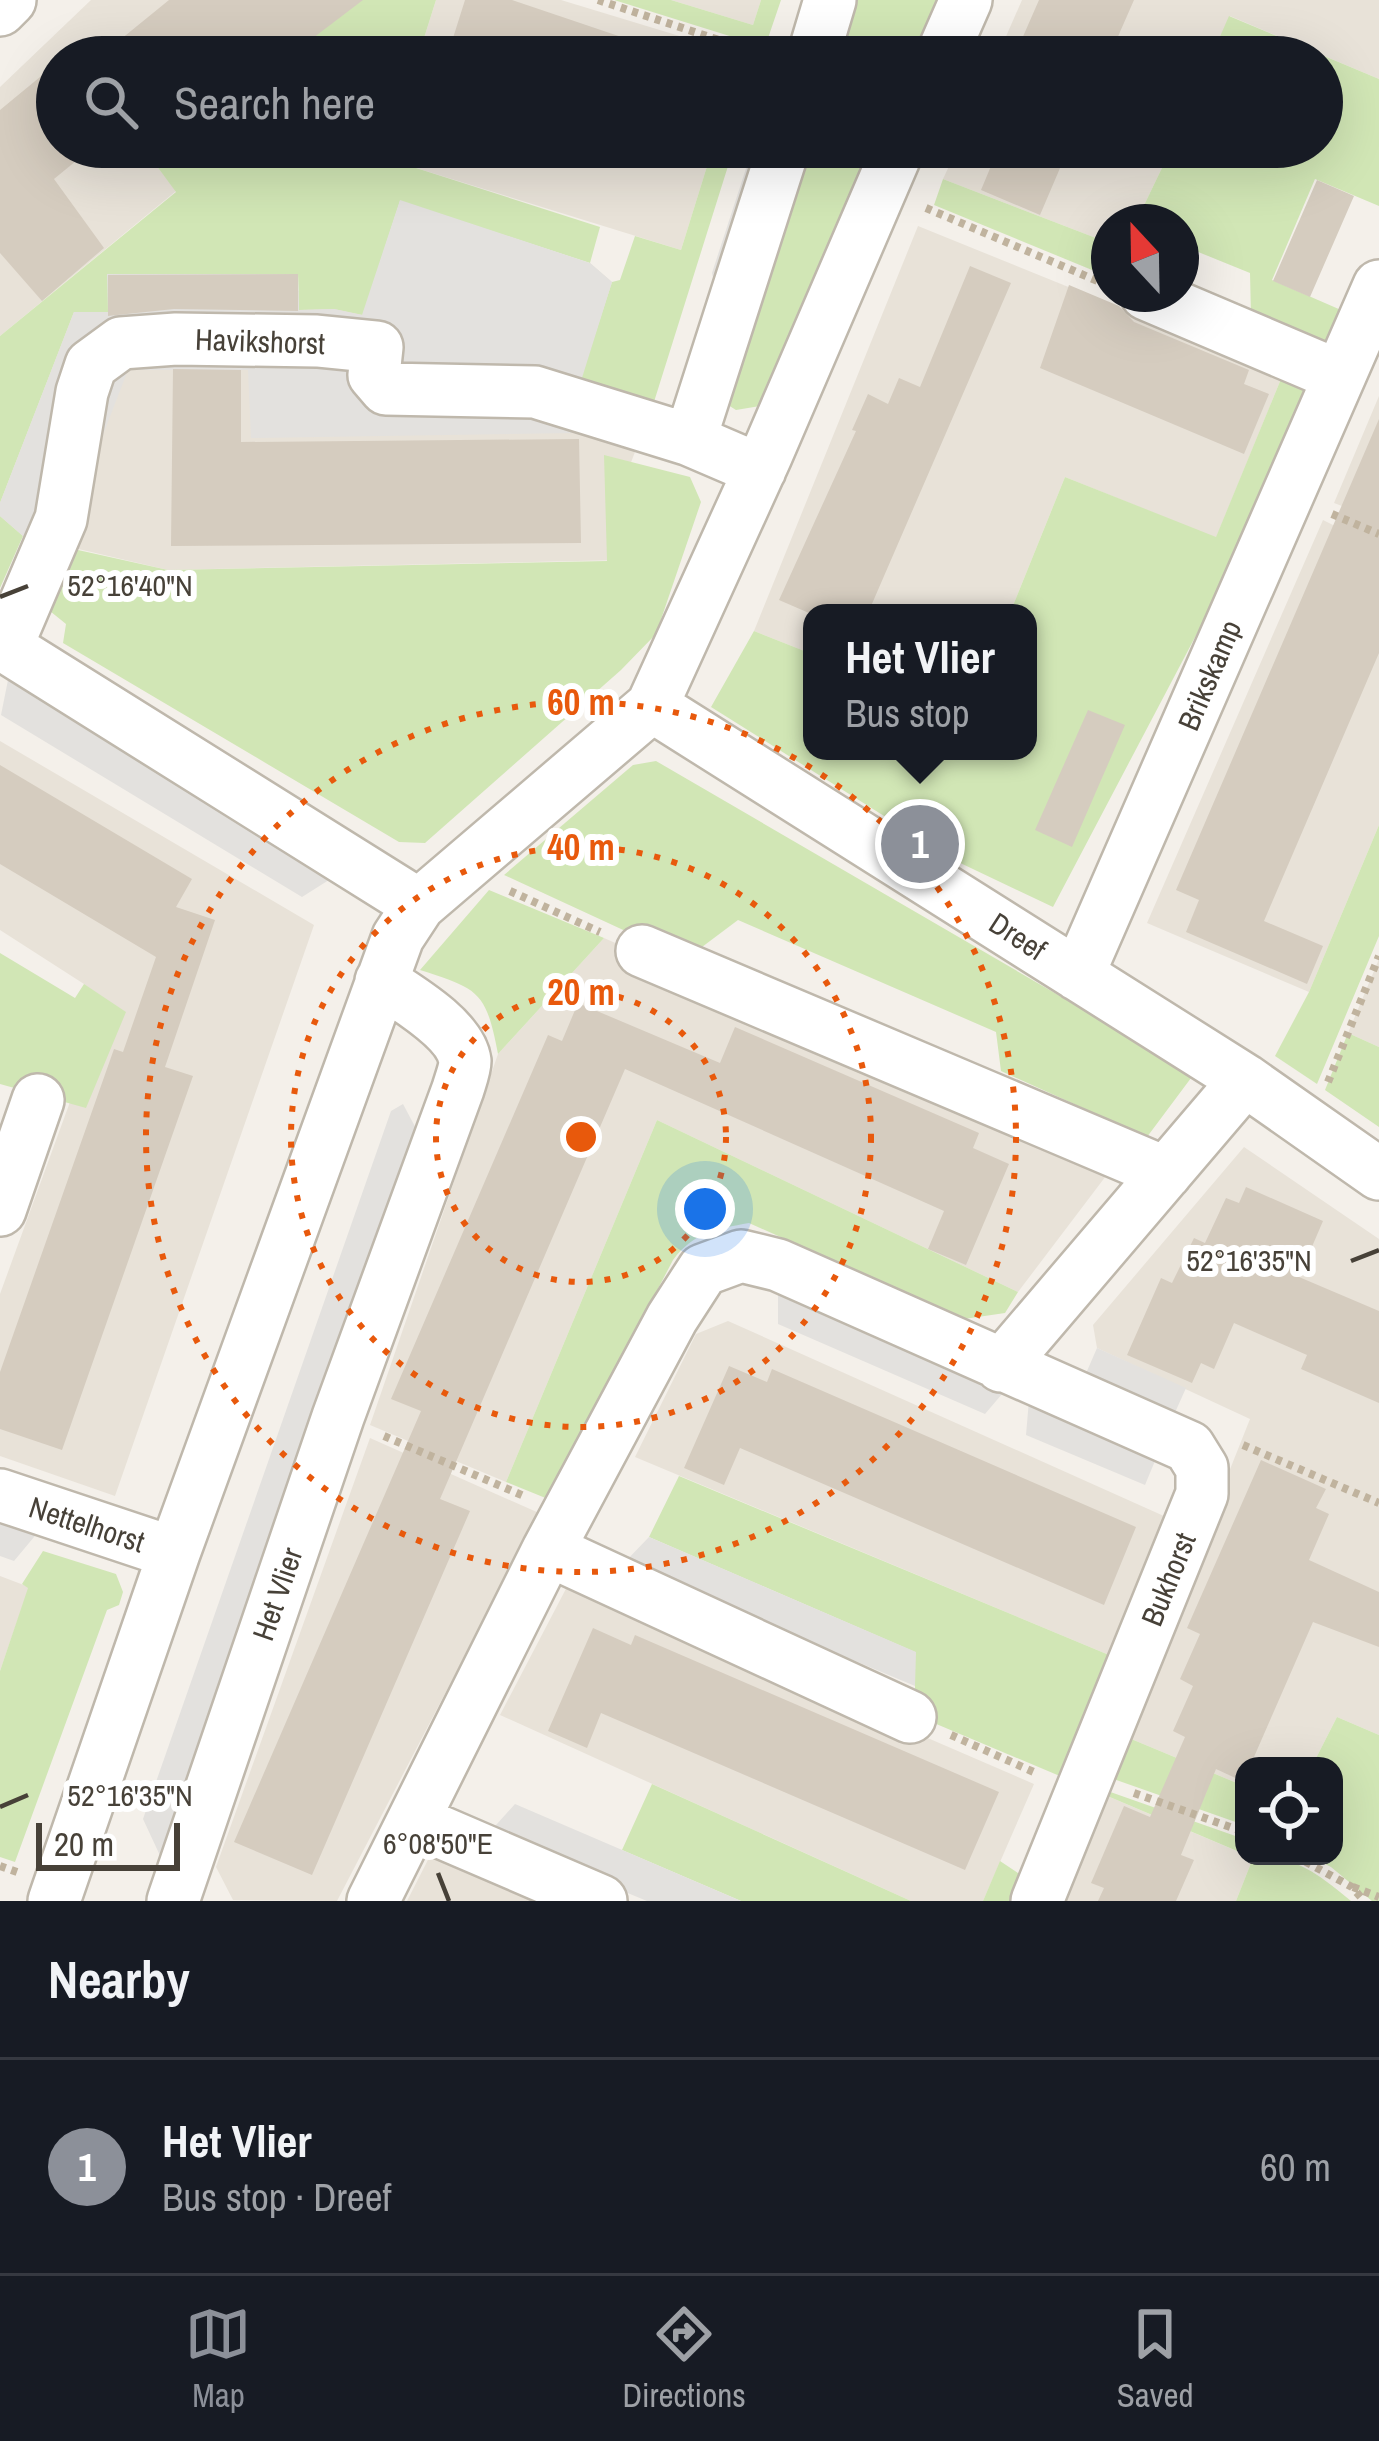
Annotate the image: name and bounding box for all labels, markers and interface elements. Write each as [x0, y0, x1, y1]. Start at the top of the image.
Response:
search box [36, 36, 1343, 168]
icon: search [78, 69, 144, 135]
text: Search here [174, 72, 375, 133]
north arrow [1091, 204, 1199, 312]
street label: Havikshorst [194, 319, 326, 363]
text: 52°16'40"N [67, 565, 193, 605]
popup [803, 604, 1037, 760]
street label: Brikskamp [1168, 614, 1250, 736]
text: Het Vlier [845, 626, 995, 687]
text: 60 m [547, 678, 615, 726]
text: Bus stop [845, 687, 970, 739]
pin: 1 [881, 799, 959, 889]
text: 40 m [547, 823, 615, 871]
street label: Dreef [982, 903, 1054, 969]
text: 20 m [547, 968, 615, 1016]
centre of rings [560, 1116, 602, 1158]
your location [675, 1179, 735, 1239]
text: 52°16'35"N [1186, 1240, 1312, 1280]
street label: Nettelhorst [24, 1487, 150, 1561]
street label: Bukhorst [1131, 1526, 1205, 1632]
street label: Het Vlier [243, 1541, 312, 1646]
map controls [1235, 1757, 1343, 1865]
button: locate [1235, 1757, 1343, 1865]
text: 52°16'35"N [67, 1775, 193, 1815]
scale bar [36, 1817, 180, 1870]
text: 20 m [54, 1822, 114, 1866]
text: 6°08'50"E [383, 1823, 493, 1863]
text: Nearby [48, 1945, 190, 2014]
text: Het Vlier [162, 2110, 312, 2171]
text: 1 [78, 2141, 96, 2193]
text: 60 m [1260, 2141, 1331, 2193]
text: Bus stop · Dreef [162, 2171, 391, 2223]
tab: Map [185, 2301, 251, 2417]
tab: Directions [622, 2301, 746, 2417]
tab: Saved [1117, 2301, 1193, 2417]

